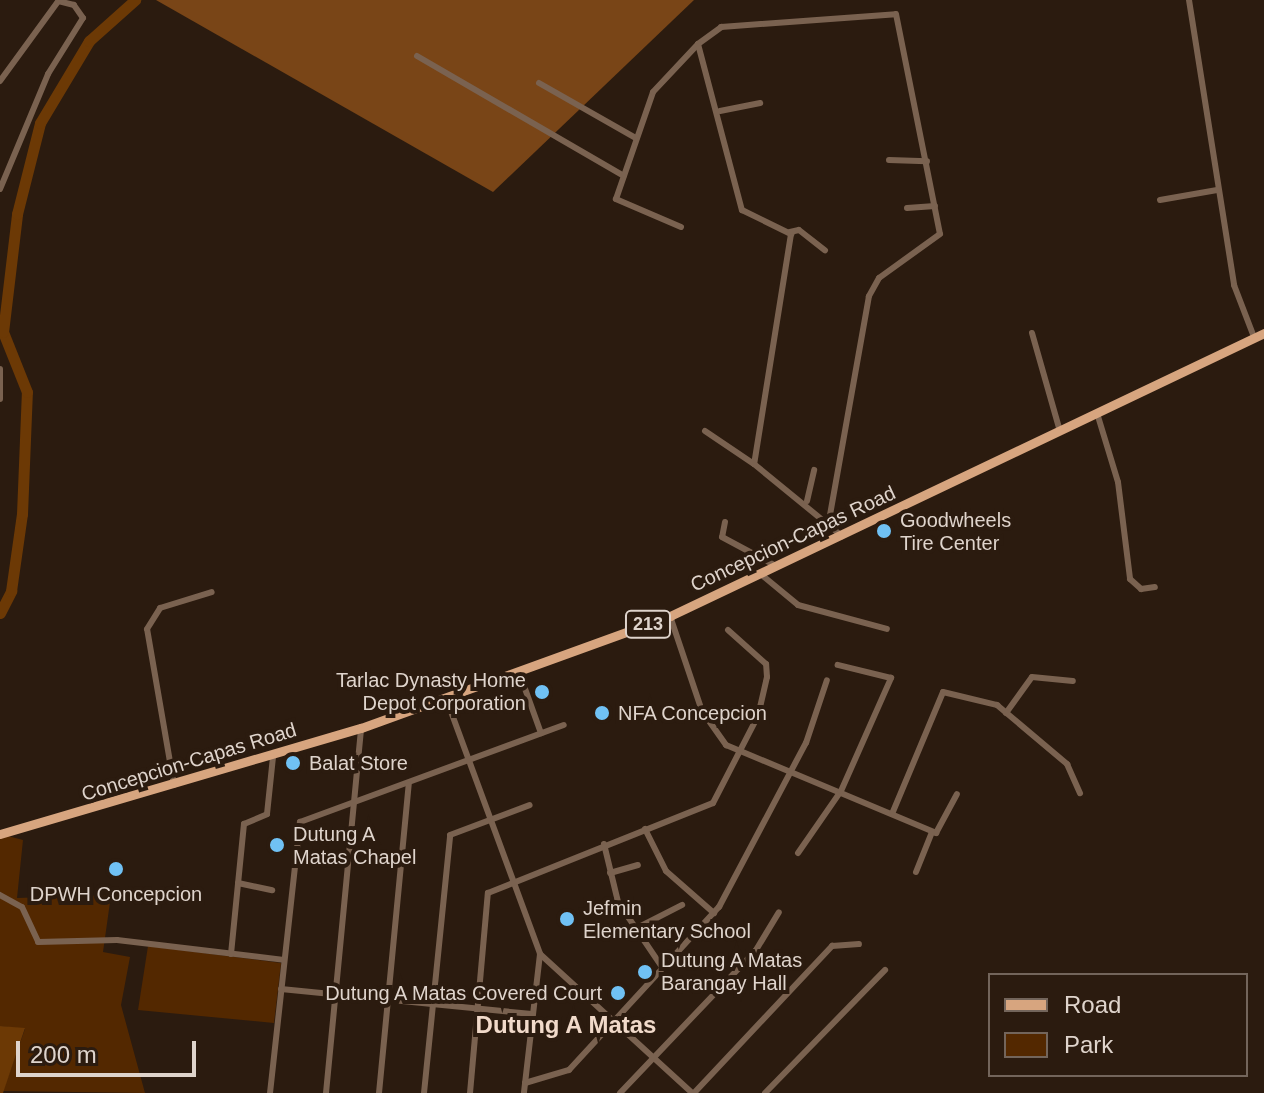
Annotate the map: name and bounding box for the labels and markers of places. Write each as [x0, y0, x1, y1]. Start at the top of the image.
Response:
place label: Goodwheels Tire Center [900, 508, 1011, 555]
marker: Goodwheels Tire Center [875, 522, 893, 540]
place label: Tarlac Dynasty Home Depot Corporation [336, 668, 526, 715]
marker: Tarlac Dynasty Home Depot Corporation [533, 683, 551, 701]
place label: NFA Concepcion [618, 701, 768, 725]
marker: NFA Concepcion [593, 704, 611, 722]
place label: Balat Store [309, 751, 408, 775]
marker: Balat Store [284, 754, 302, 772]
place label: Dutung A Matas Chapel [293, 822, 416, 869]
marker: Dutung A Matas Chapel [268, 836, 286, 854]
marker: DPWH Concepcion [107, 860, 125, 878]
place label: DPWH Concepcion [30, 882, 202, 906]
place label: Jefmin Elementary School [583, 896, 751, 943]
marker: Jefmin Elementary School [558, 910, 576, 928]
place label: Dutung A Matas Barangay Hall [661, 948, 804, 995]
marker: Dutung A Matas Barangay Hall [636, 963, 654, 981]
place label: Dutung A Matas Covered Court [323, 981, 602, 1005]
marker: Dutung A Matas Covered Court [609, 984, 627, 1002]

